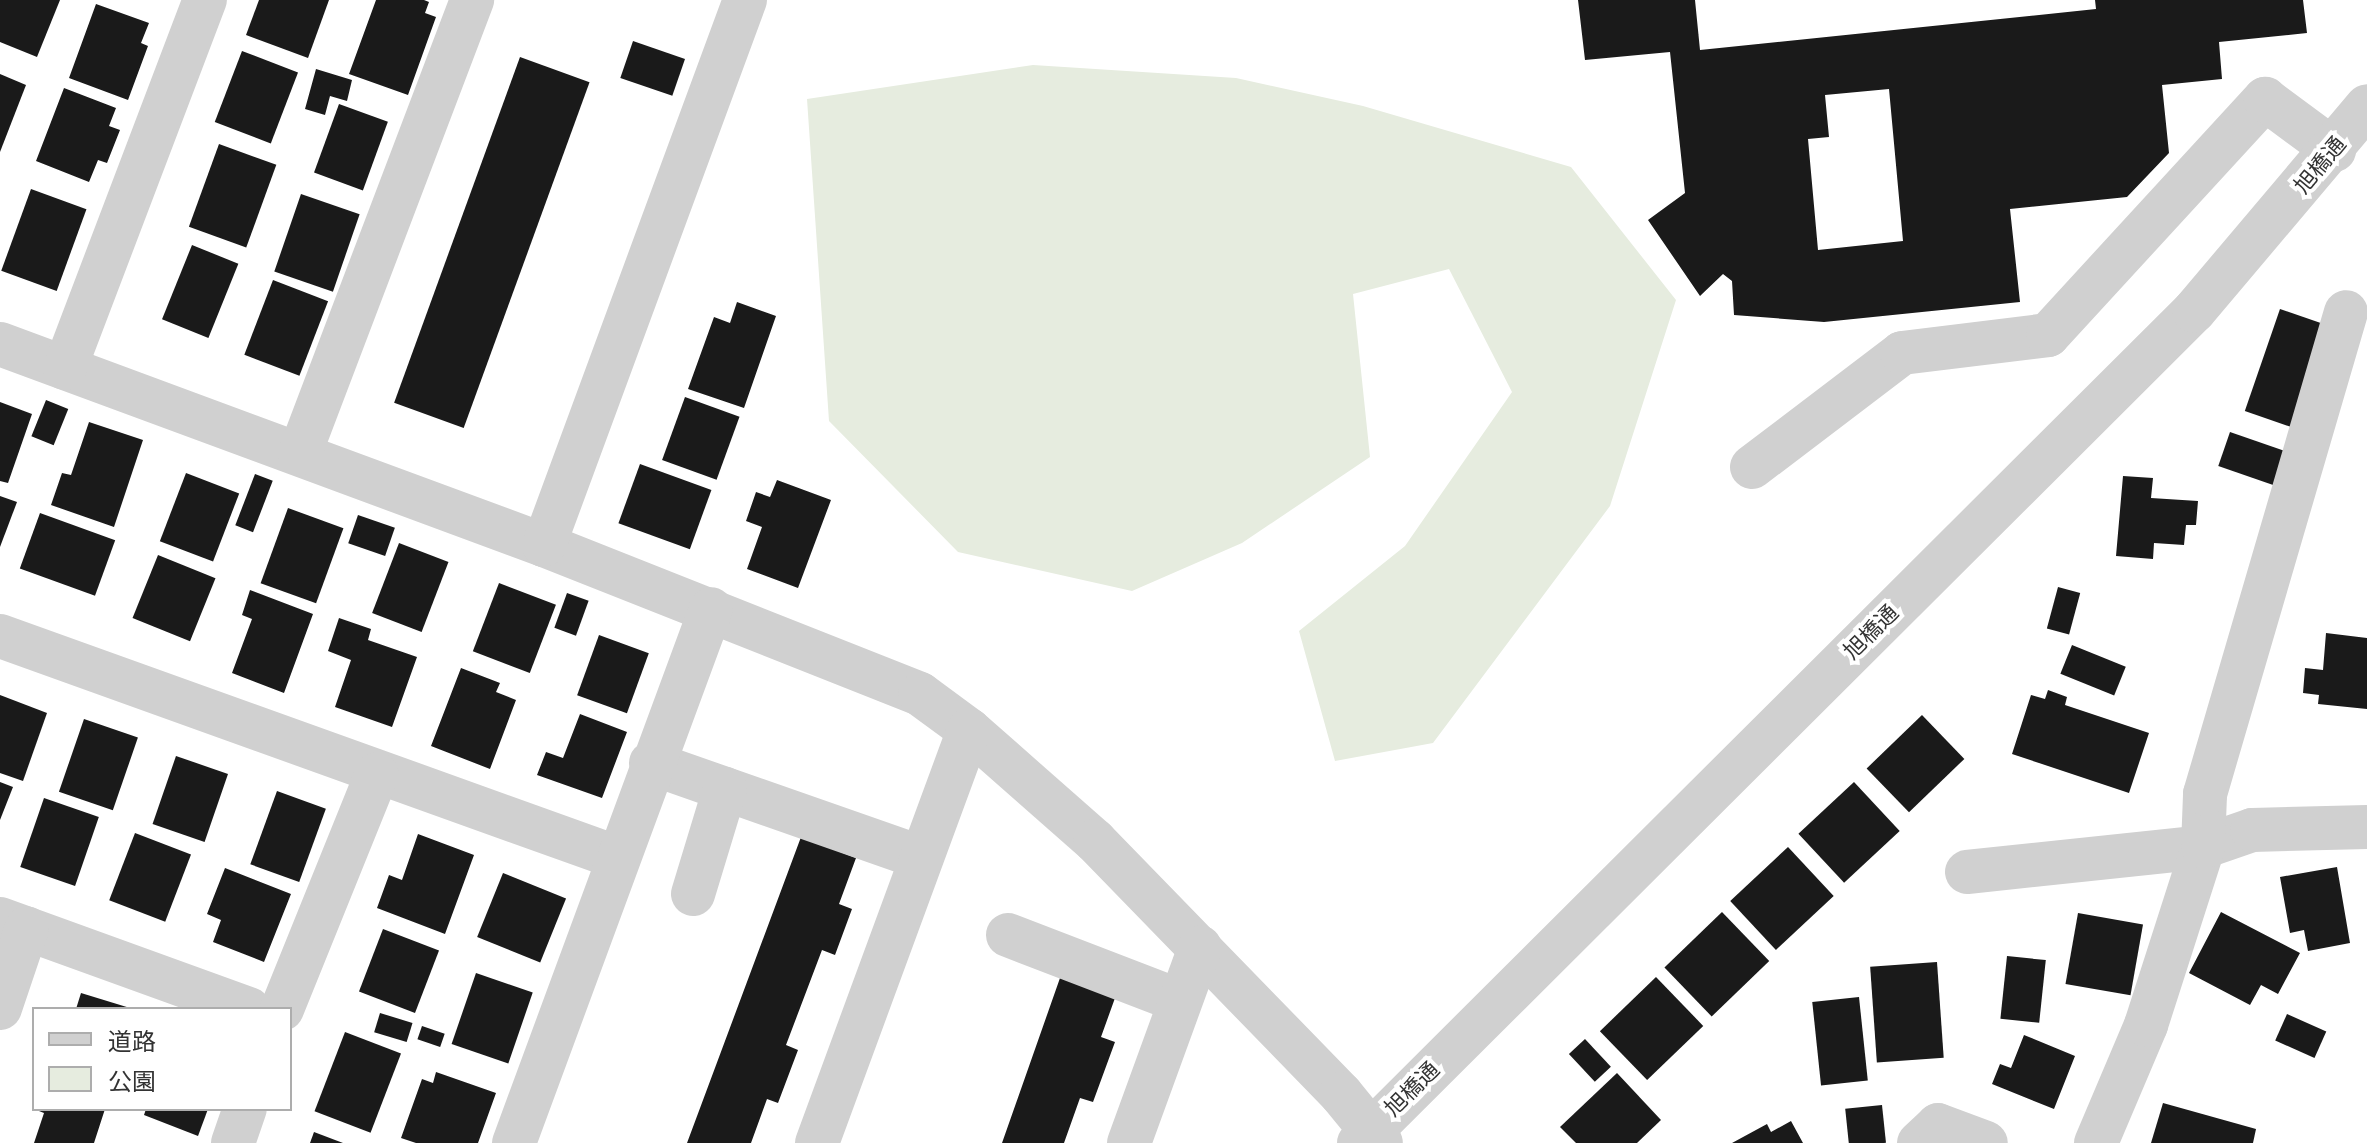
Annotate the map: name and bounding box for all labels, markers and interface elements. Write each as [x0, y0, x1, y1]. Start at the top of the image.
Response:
street label: 旭橋通 [2289, 131, 2351, 199]
street label: 旭橋通 [1838, 599, 1904, 665]
legend [32, 1007, 292, 1111]
text: 道路 [108, 1028, 156, 1056]
street label: 旭橋通 [1379, 1056, 1445, 1122]
text: 公園 [108, 1068, 156, 1096]

